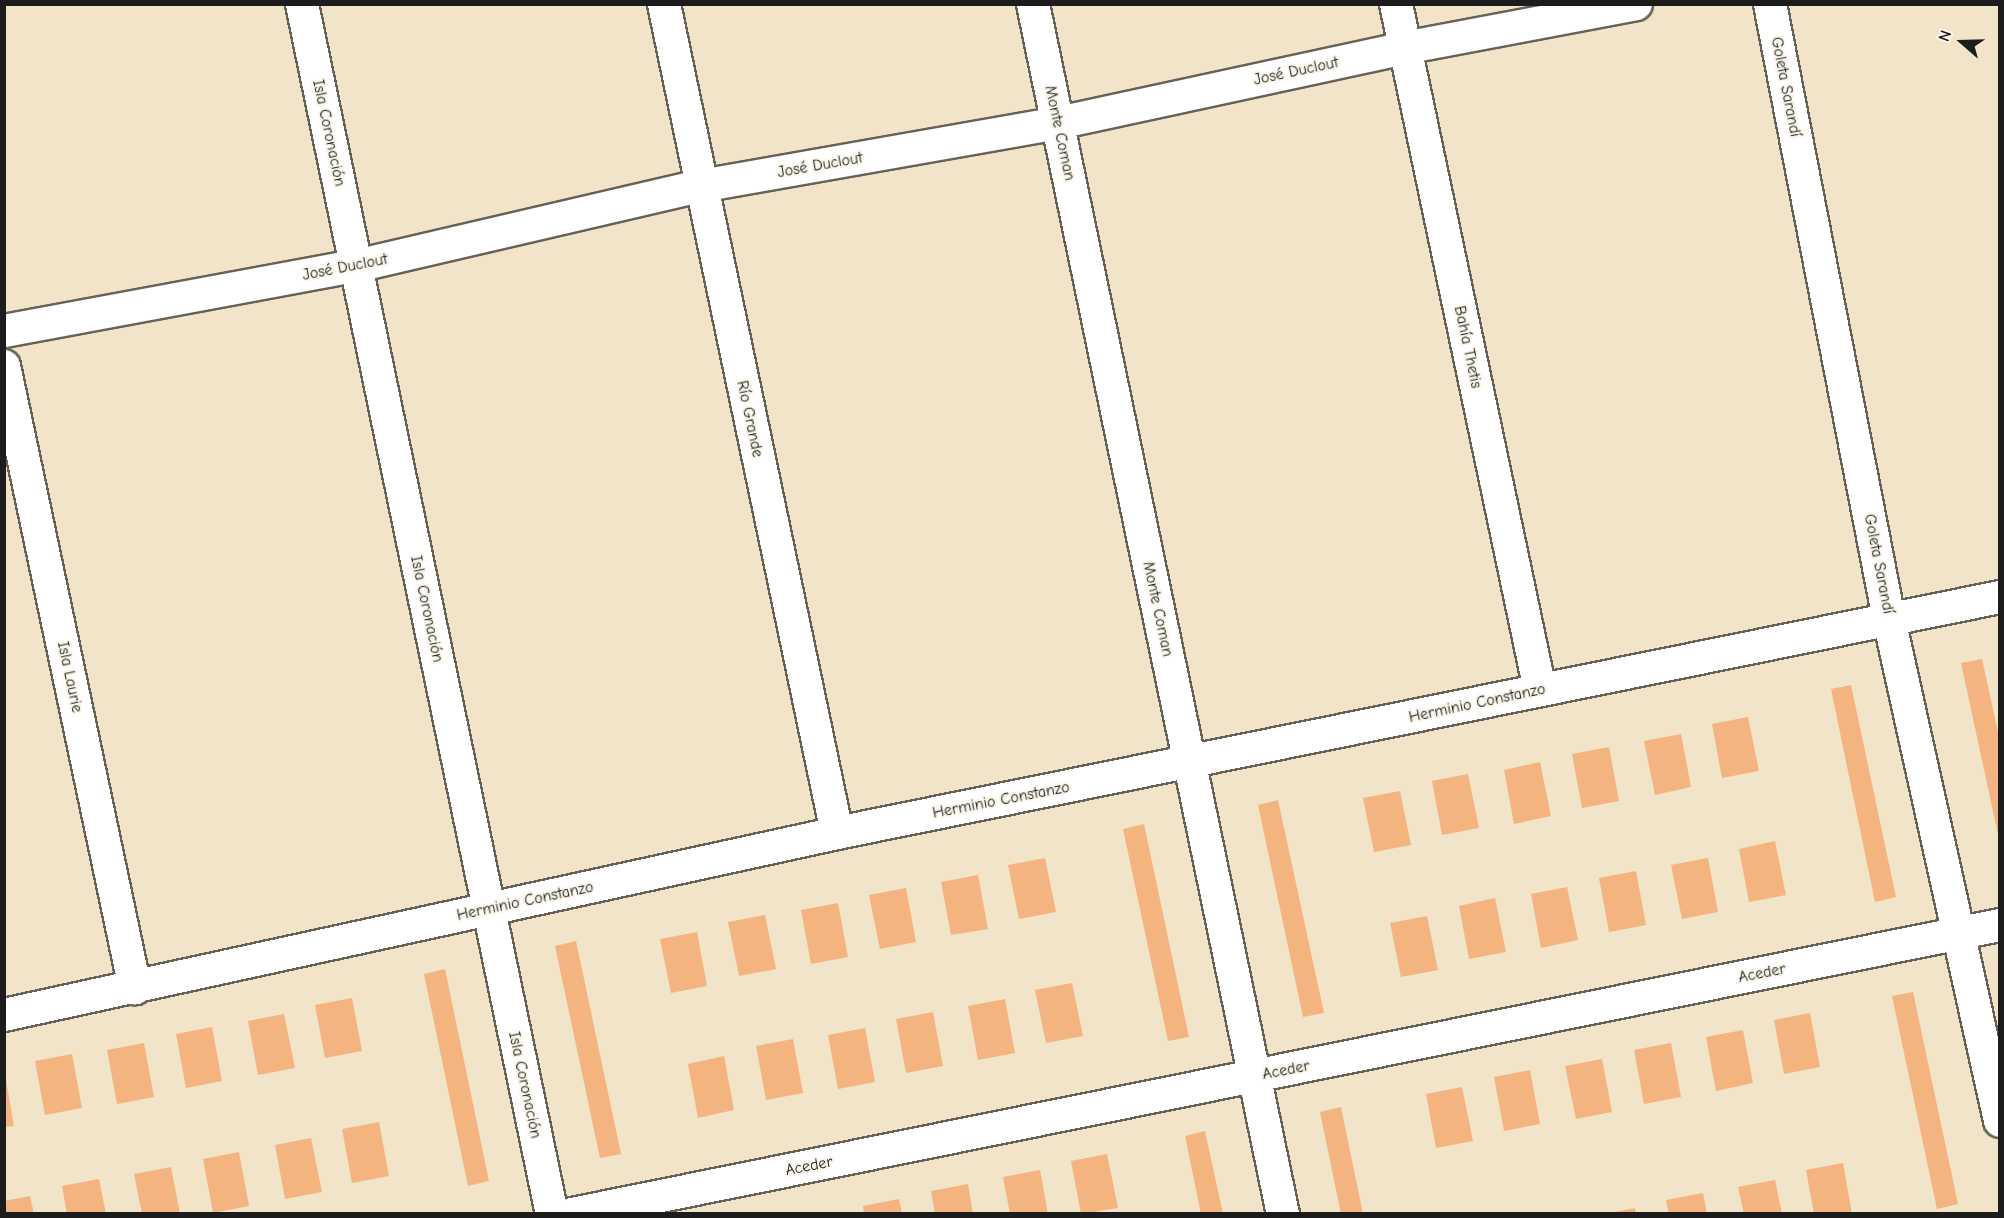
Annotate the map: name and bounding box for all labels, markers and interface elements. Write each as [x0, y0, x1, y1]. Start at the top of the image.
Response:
north arrow [1932, 12, 1992, 72]
text: N [1935, 28, 1955, 44]
street label: Goleta Sarandí [1767, 35, 1805, 139]
street label: José Duclout [1252, 53, 1340, 89]
street label: Isla Coronación [308, 78, 350, 188]
street label: Monte Coman [1041, 84, 1079, 182]
street label: José Duclout [776, 148, 864, 182]
street label: José Duclout [301, 249, 389, 285]
street label: Bahía Thetis [1450, 304, 1486, 390]
street label: Río Grande [732, 379, 768, 459]
street label: Goleta Sarandí [1860, 512, 1898, 616]
street label: Isla Coronación [406, 554, 448, 664]
street label: Monte Coman [1139, 560, 1177, 658]
street label: Isla Laurie [53, 640, 87, 714]
street label: Herminio Constanzo [1407, 679, 1547, 727]
street label: Herminio Constanzo [931, 777, 1071, 823]
street label: Herminio Constanzo [455, 877, 595, 925]
street label: Aceder [1737, 959, 1787, 987]
street label: Isla Coronación [504, 1030, 546, 1140]
street label: Aceder [1261, 1056, 1311, 1084]
street label: Aceder [784, 1152, 834, 1180]

